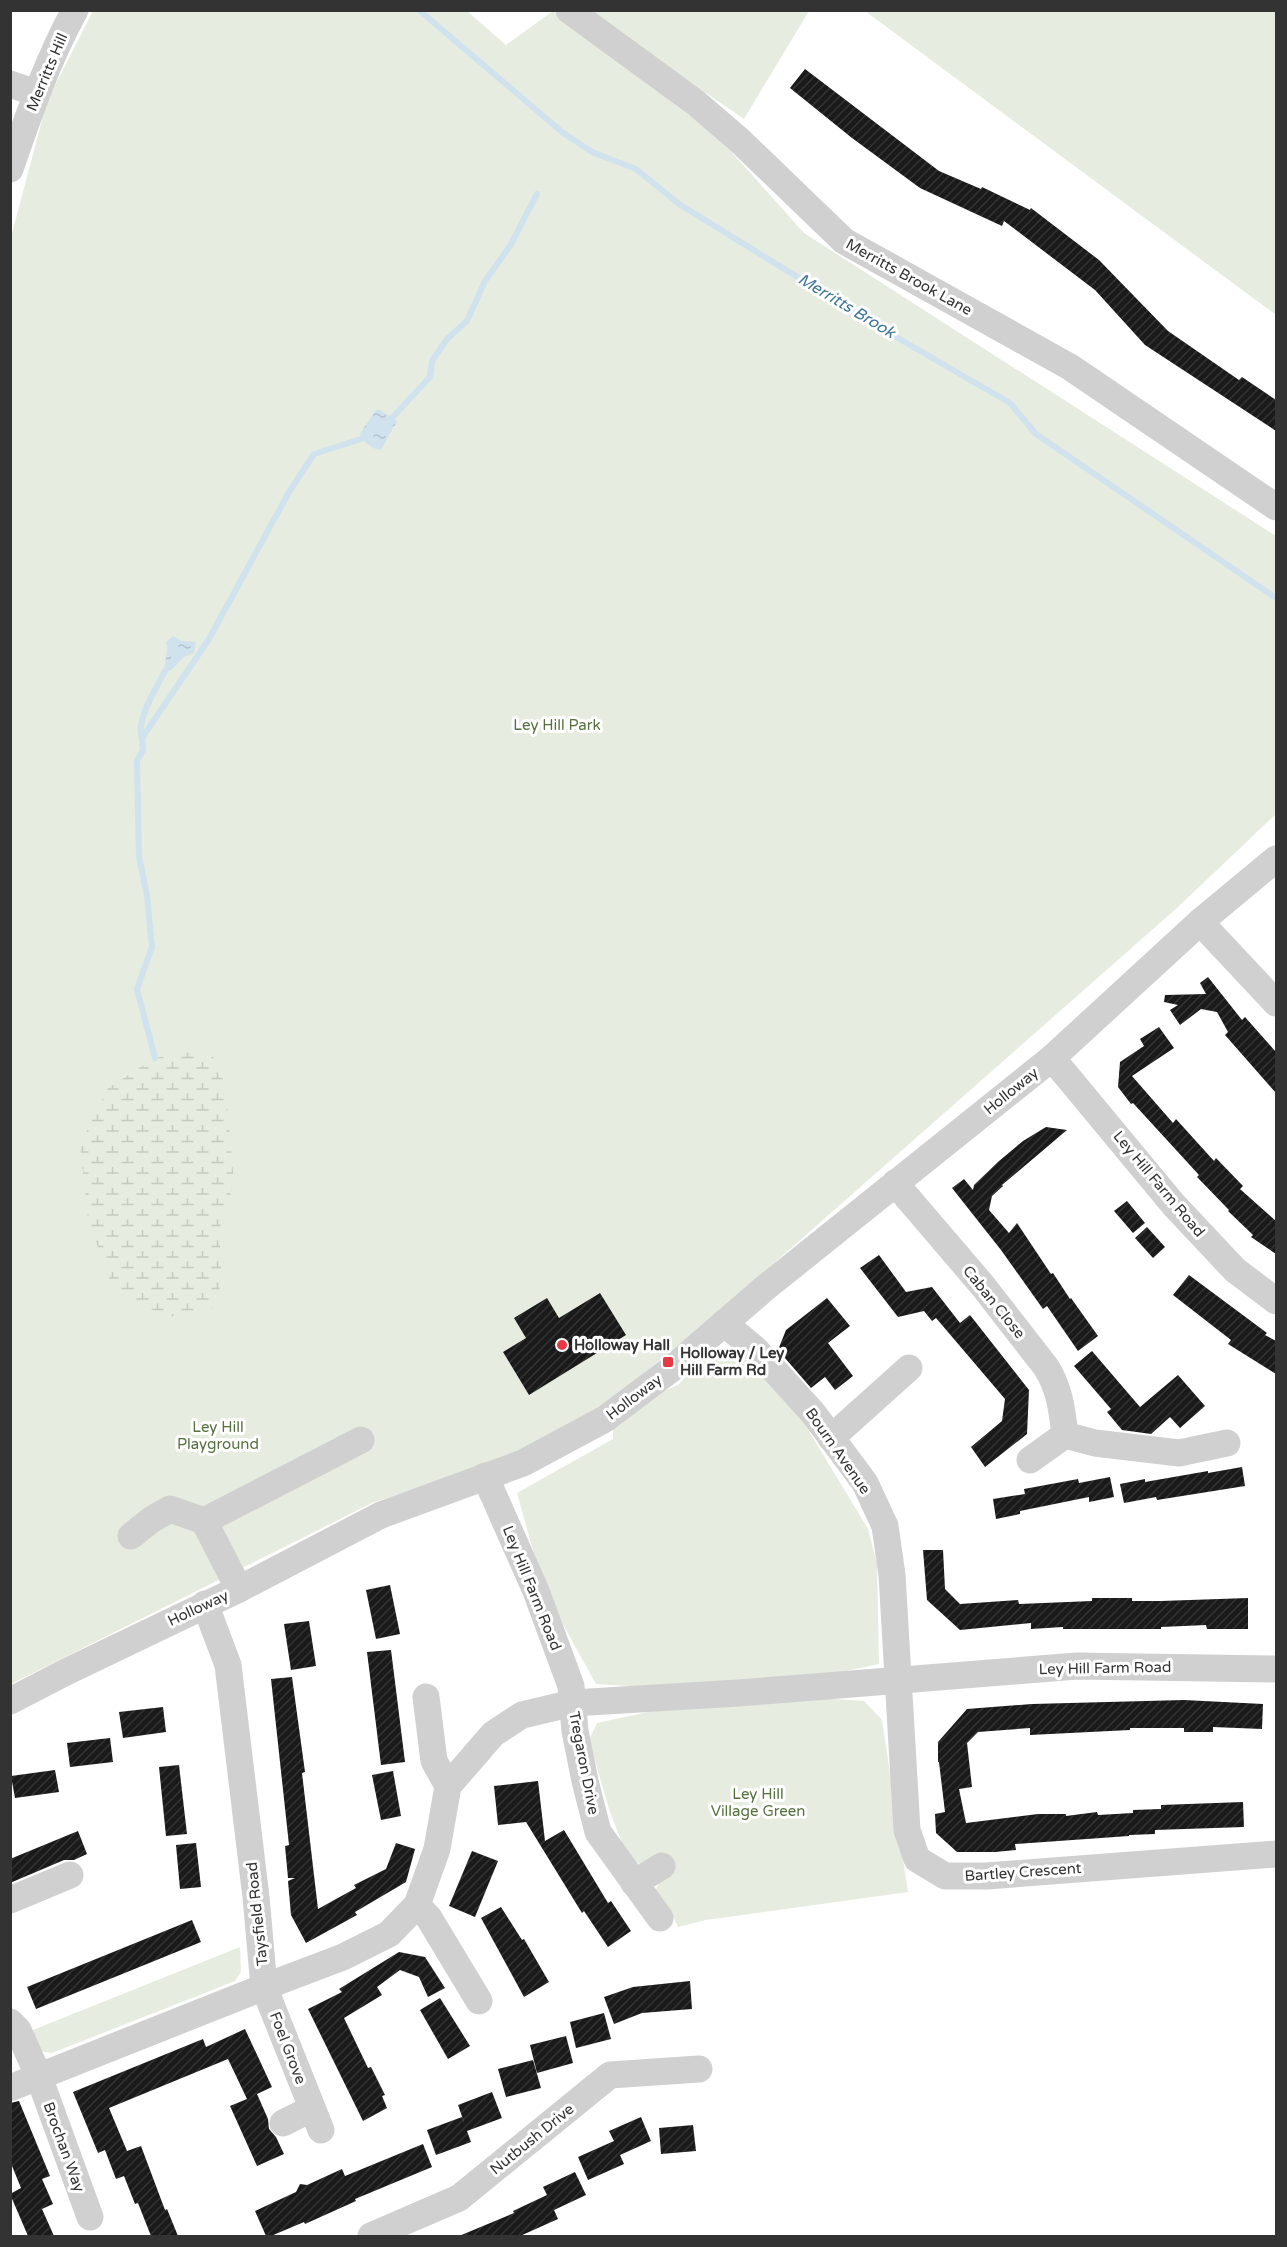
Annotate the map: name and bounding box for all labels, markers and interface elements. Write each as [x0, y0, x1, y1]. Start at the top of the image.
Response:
street label: Merritts Hill [23, 30, 71, 114]
street label: Merritts Brook Lane [843, 235, 975, 319]
water label: Merritts Brook [795, 269, 899, 341]
park label: Ley Hill Park [513, 716, 601, 734]
street label: Holloway [980, 1064, 1042, 1118]
street label: Ley Hill Farm Road [1109, 1127, 1209, 1241]
street label: Caban Close [959, 1262, 1029, 1342]
place label: Holloway Hall [574, 1336, 670, 1355]
marker: Holloway Hall [555, 1338, 569, 1352]
place label: Holloway / Ley Hill Farm Rd [680, 1344, 784, 1379]
marker: Holloway / Ley Hill Farm Rd [661, 1355, 675, 1369]
street label: Holloway [603, 1370, 665, 1424]
street label: Bourn Avenue [802, 1404, 874, 1498]
park label: Ley Hill Playground [177, 1418, 259, 1453]
street label: Ley Hill Farm Road [499, 1523, 565, 1653]
street label: Holloway [165, 1586, 231, 1630]
street label: Ley Hill Farm Road [1038, 1658, 1172, 1678]
street label: Tregaron Drive [565, 1710, 603, 1816]
park label: Ley Hill Village Green [711, 1785, 805, 1820]
street label: Bartley Crescent [964, 1859, 1082, 1885]
street label: Taysfield Road [243, 1861, 271, 1967]
street label: Foel Grove [266, 2009, 310, 2087]
street label: Brochan Way [39, 2100, 89, 2194]
street label: Nutbush Drive [487, 2100, 577, 2178]

